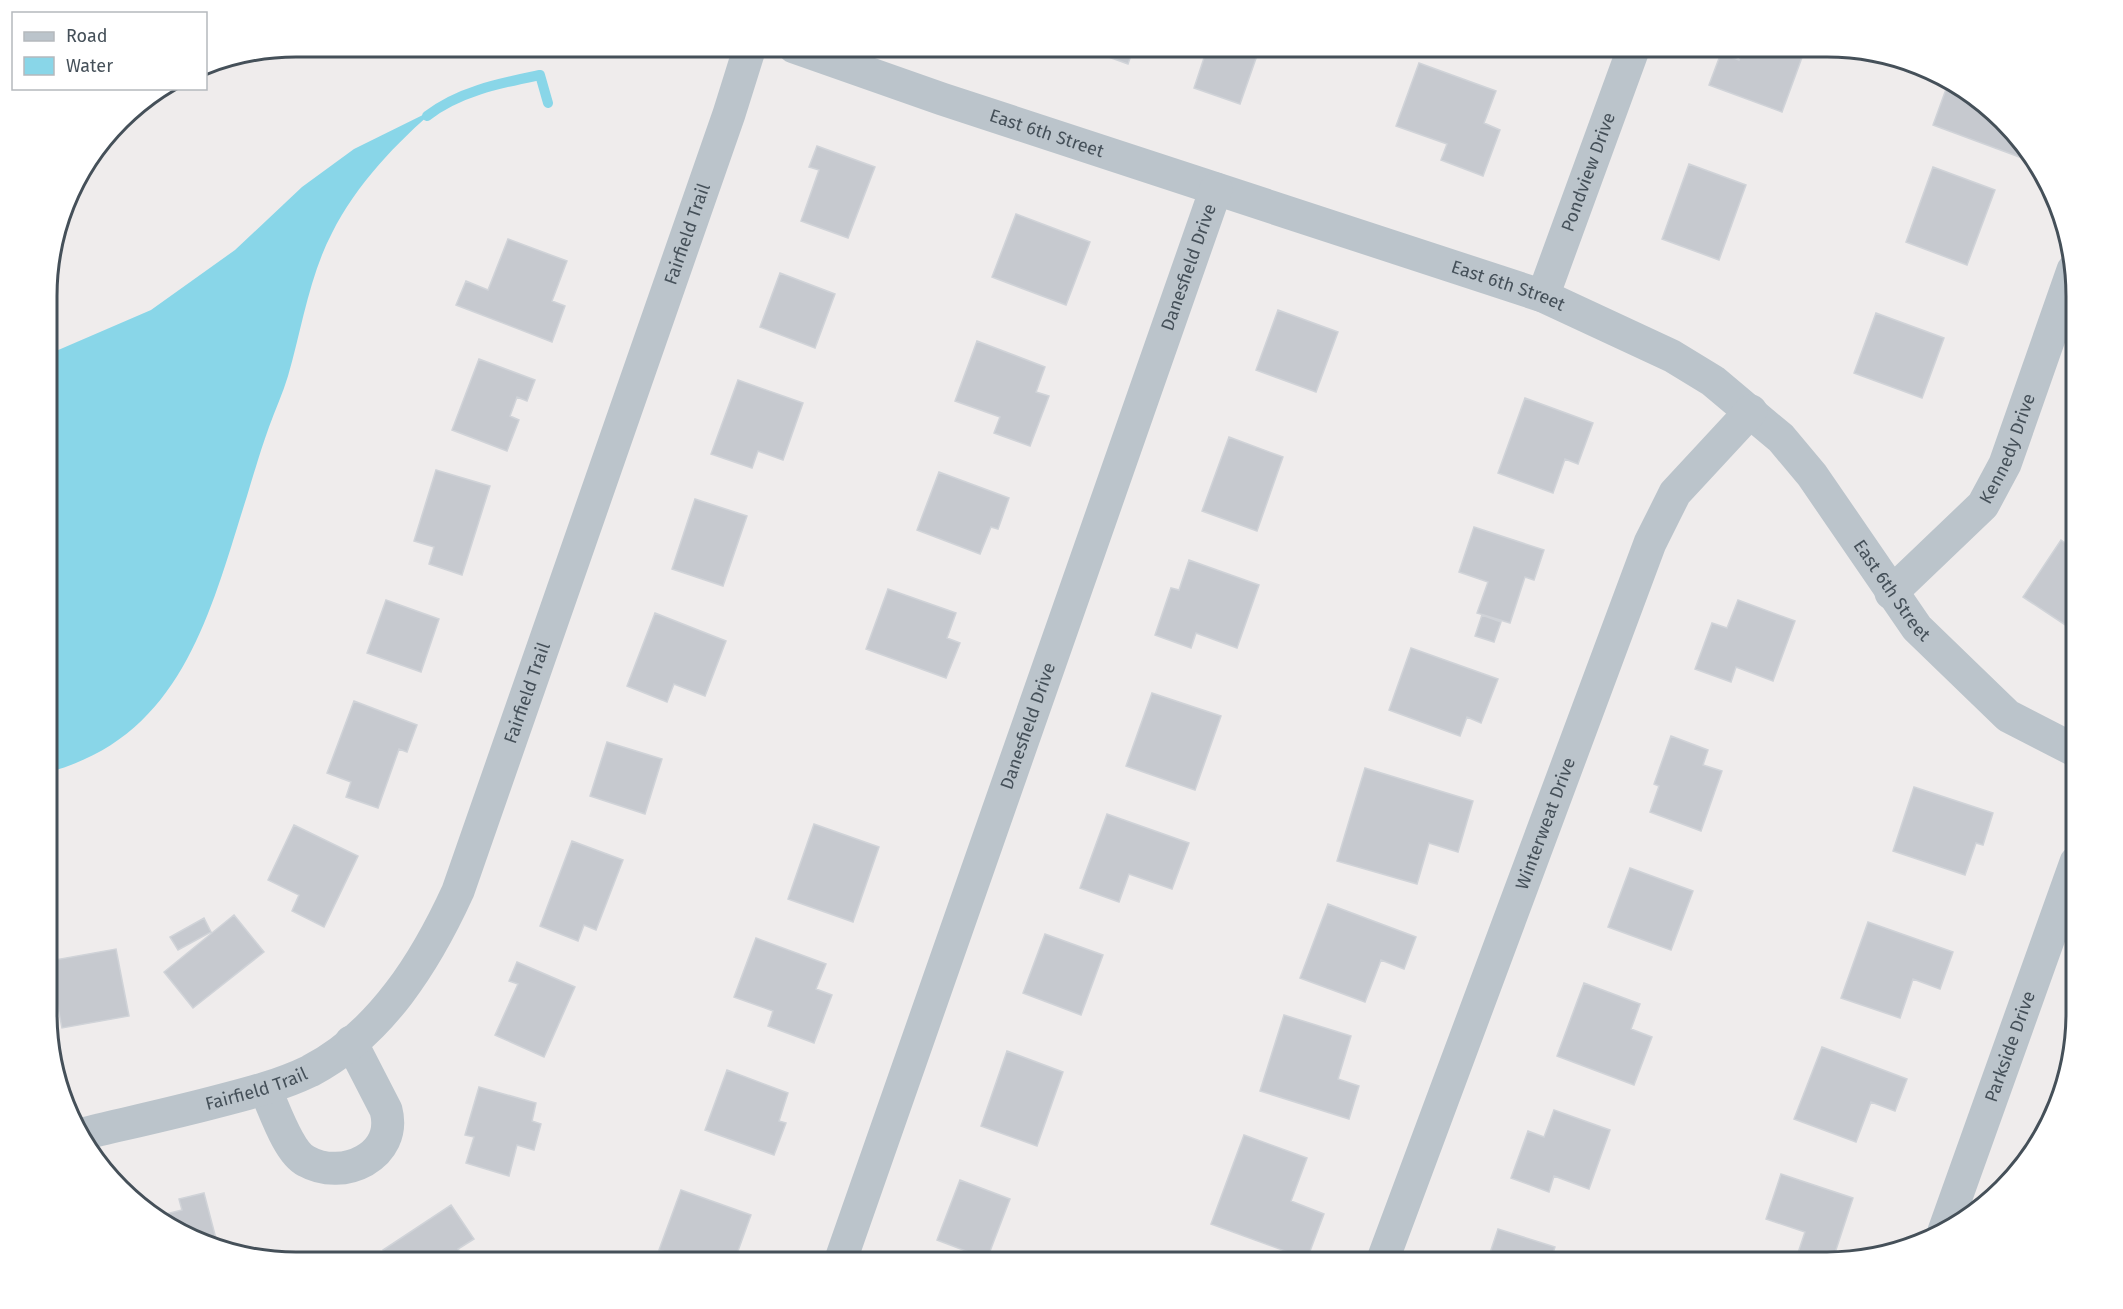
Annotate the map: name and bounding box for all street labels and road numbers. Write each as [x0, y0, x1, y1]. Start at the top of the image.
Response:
street label: East 6th Street [987, 104, 1107, 162]
street label: Pondview Drive [1556, 109, 1620, 235]
street label: Fairfield Trail [659, 180, 715, 288]
street label: Danesfield Drive [1156, 201, 1221, 334]
street label: East 6th Street [1448, 256, 1569, 316]
street label: Kennedy Drive [1975, 390, 2040, 508]
street label: East 6th Street [1849, 535, 1935, 646]
street label: Fairfield Trail [499, 639, 555, 746]
street label: Danesfield Drive [995, 659, 1060, 792]
street label: Winterweat Drive [1511, 754, 1580, 893]
street label: Parkside Drive [1980, 988, 2040, 1105]
street label: Fairfield Trail [203, 1063, 311, 1115]

